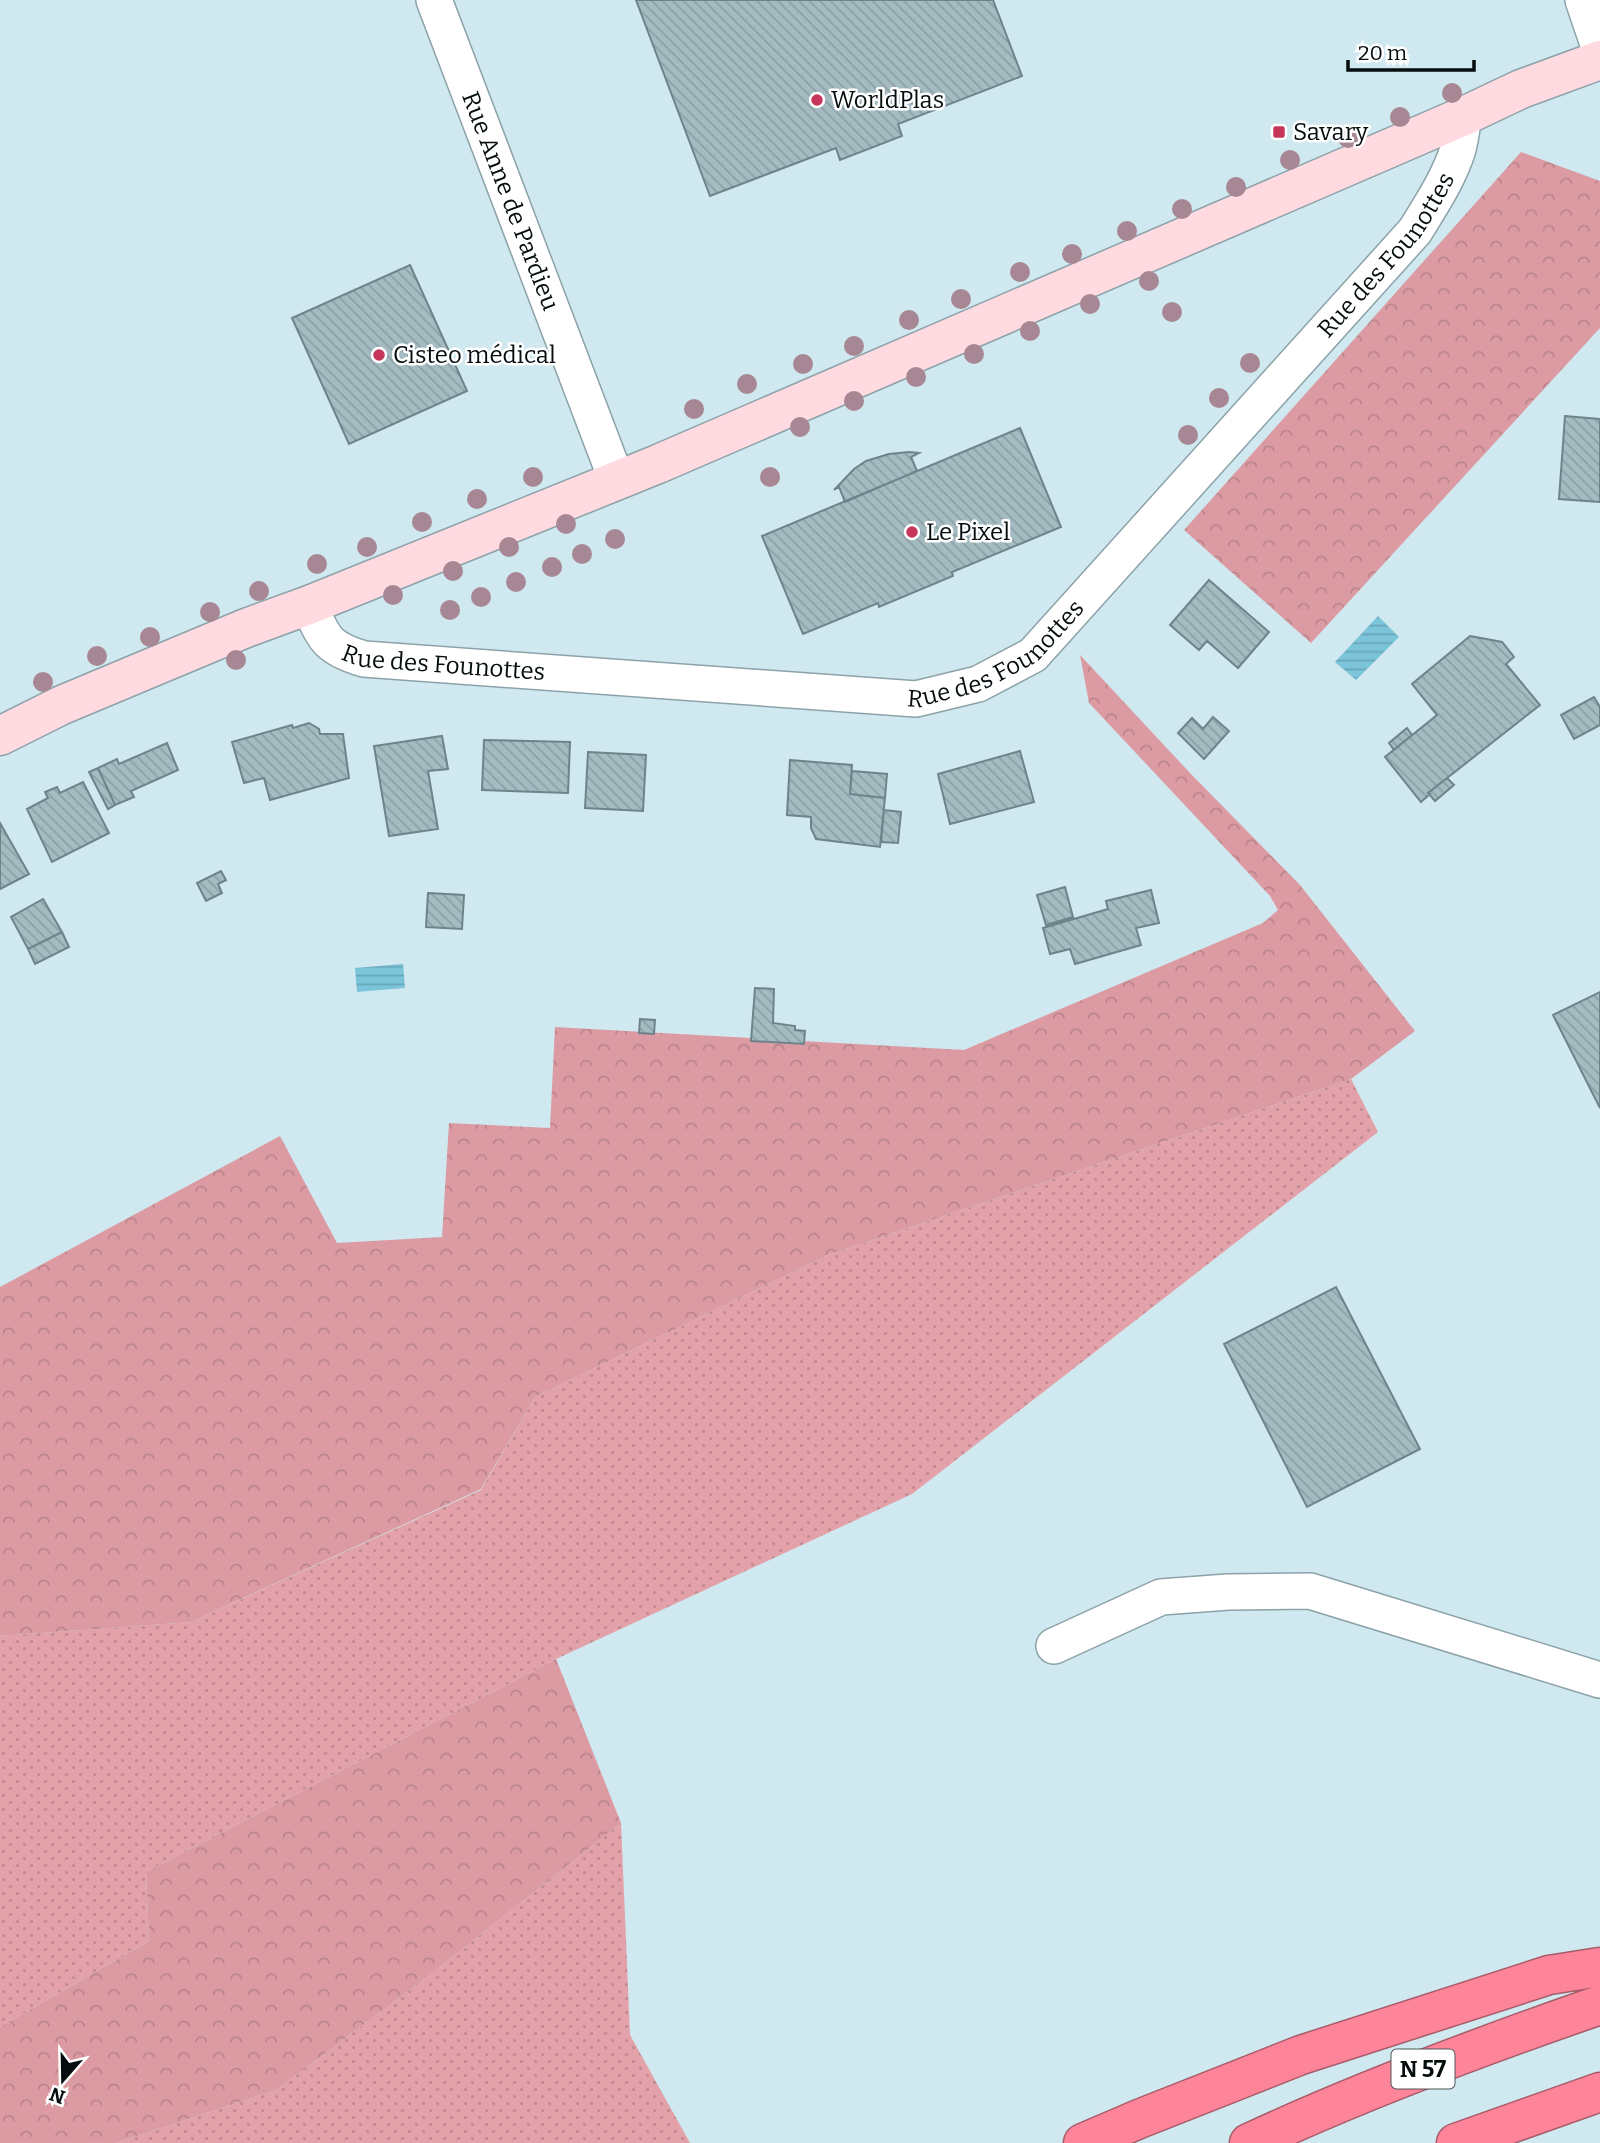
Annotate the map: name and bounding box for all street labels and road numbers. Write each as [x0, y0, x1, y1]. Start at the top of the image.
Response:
street label: Rue Anne de Pardieu [456, 88, 565, 314]
street label: Rue des Founottes [1312, 168, 1460, 343]
street label: Rue des Founottes [906, 594, 1090, 713]
street label: Rue des Founottes [338, 639, 546, 686]
road number: N 57 [1392, 2050, 1454, 2088]

